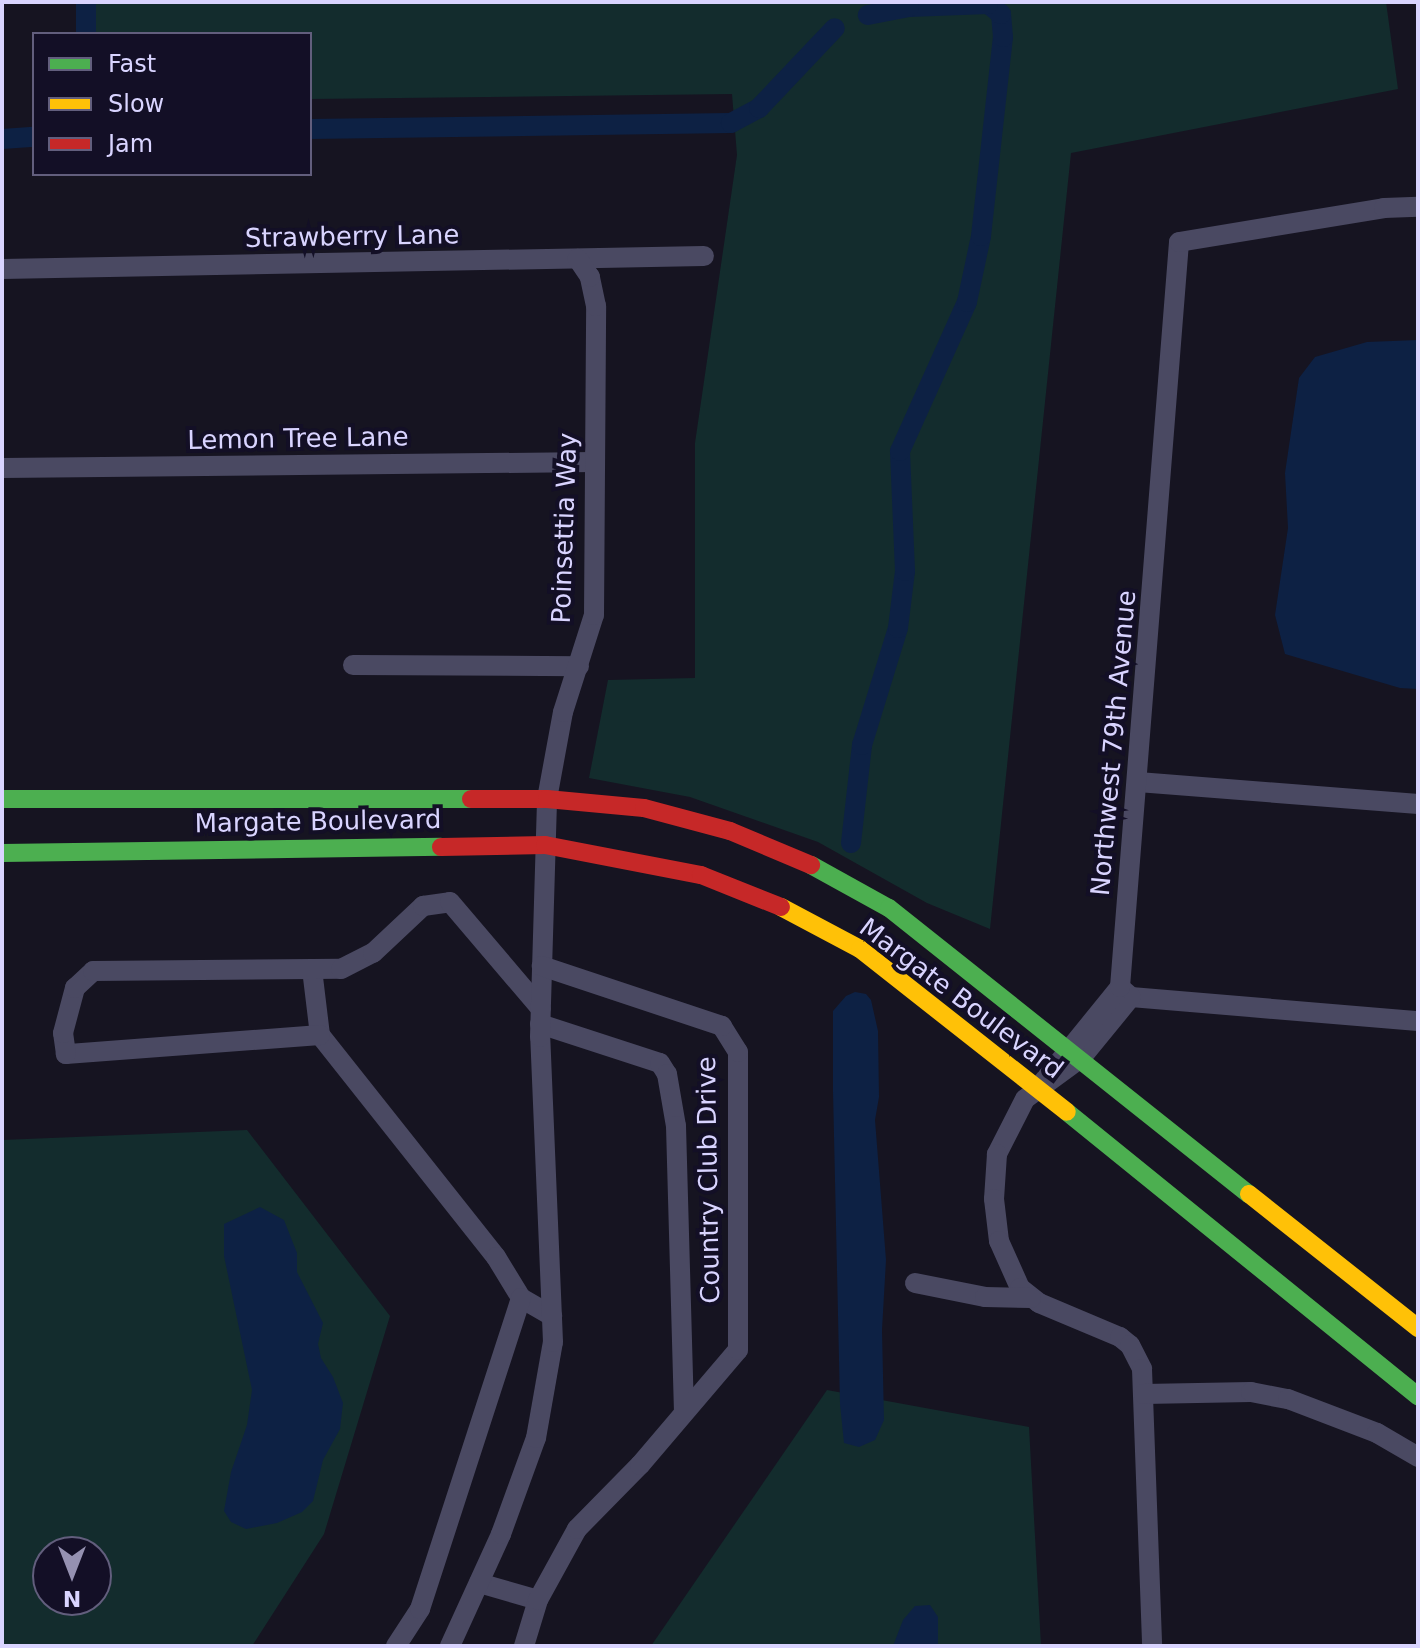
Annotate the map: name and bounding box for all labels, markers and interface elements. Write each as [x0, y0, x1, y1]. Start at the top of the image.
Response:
legend [32, 32, 312, 176]
text: Fast [108, 50, 156, 78]
text: Slow [108, 90, 164, 118]
text: Jam [108, 130, 153, 158]
street label: Strawberry Lane [244, 220, 460, 254]
street label: Lemon Tree Lane [187, 421, 409, 457]
street label: Poinsettia Way [546, 432, 584, 624]
street label: Northwest 79th Avenue [1085, 589, 1143, 897]
street label: Margate Boulevard [194, 804, 442, 840]
street label: Margate Boulevard [853, 912, 1069, 1086]
street label: Country Club Drive [691, 1056, 727, 1304]
north arrow [32, 1536, 112, 1616]
text: N [63, 1586, 81, 1611]

